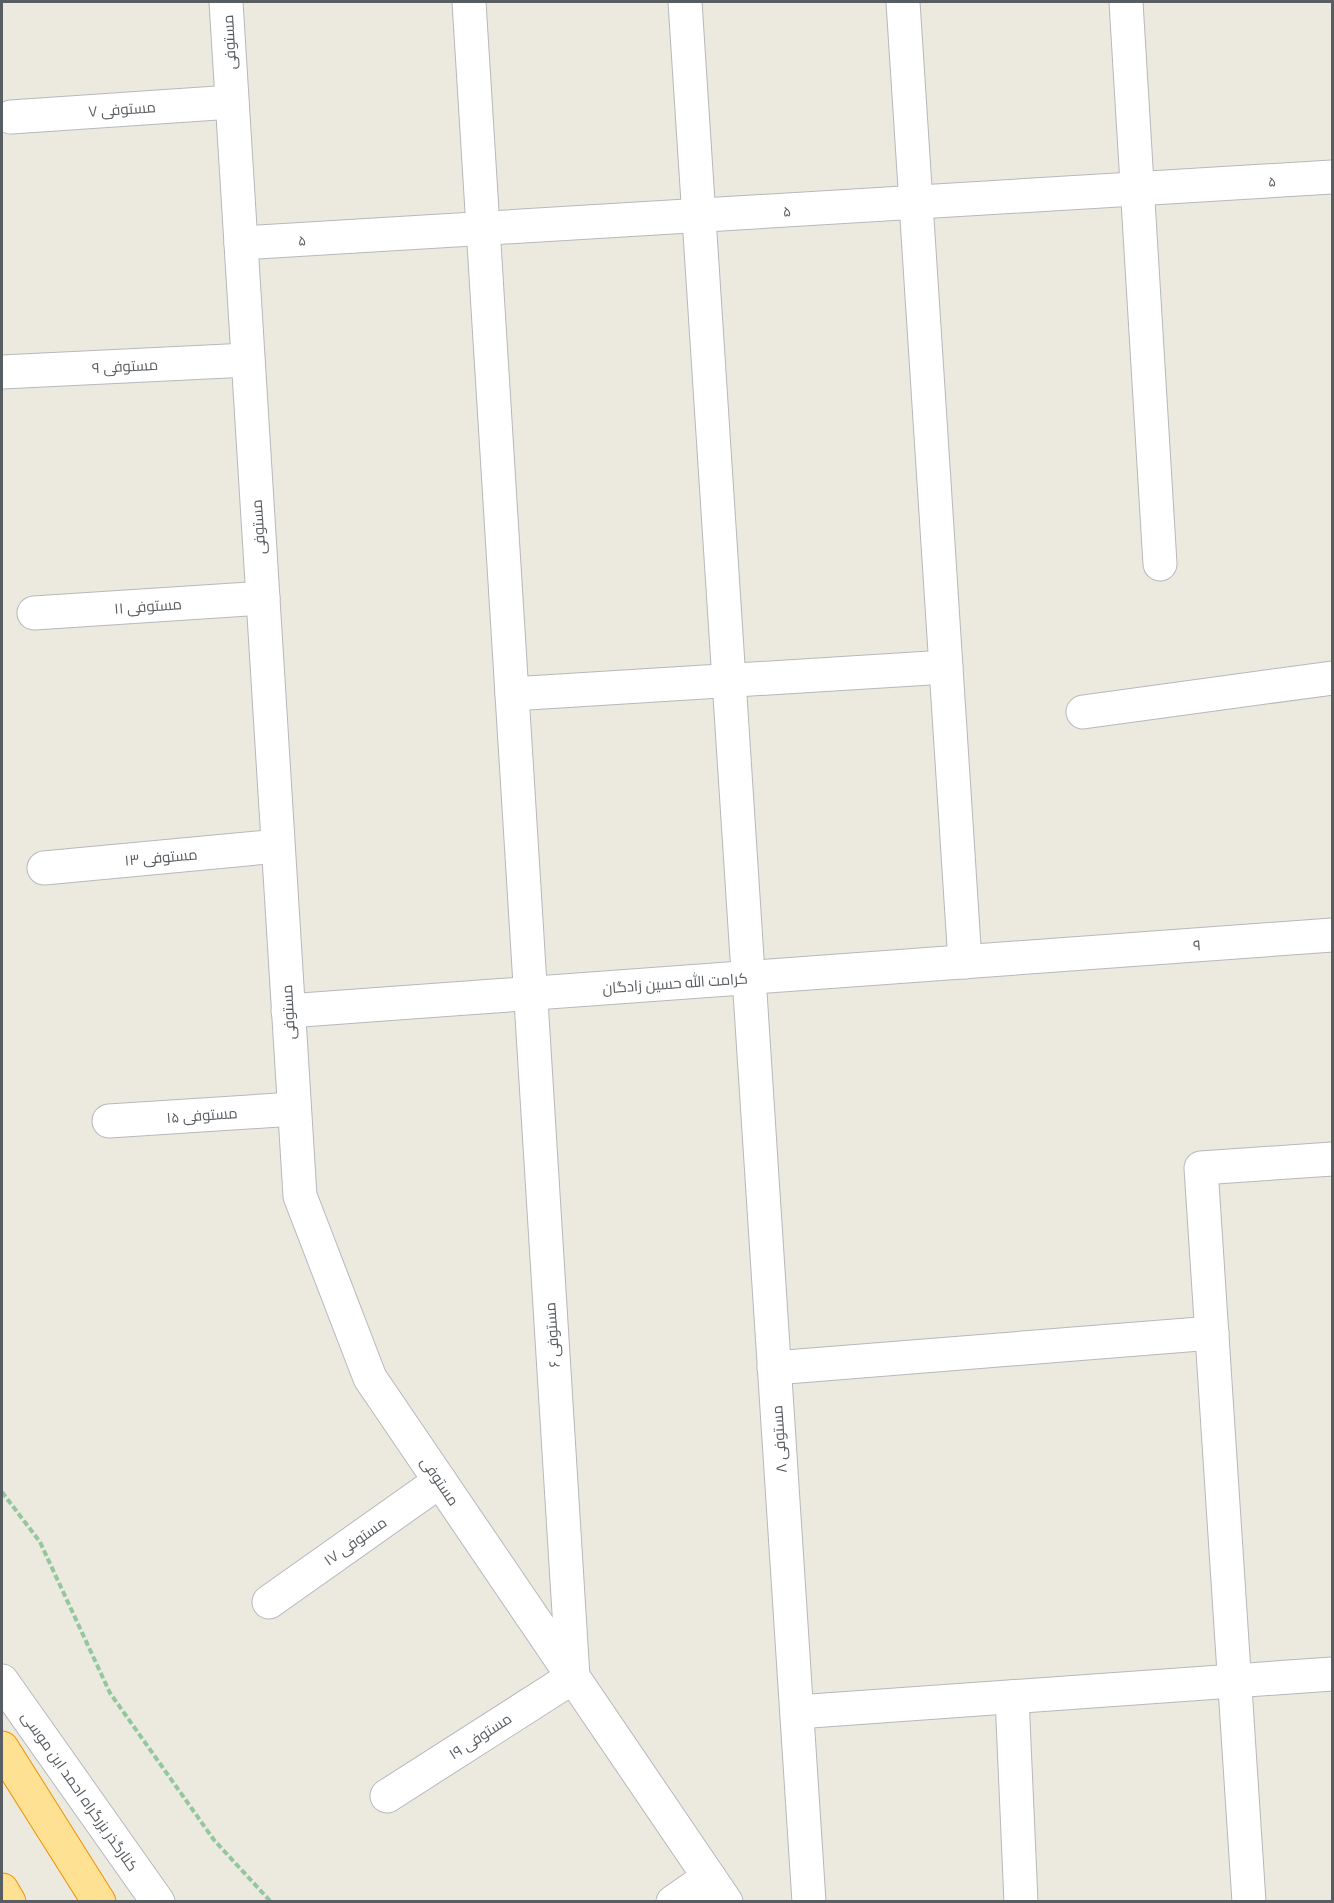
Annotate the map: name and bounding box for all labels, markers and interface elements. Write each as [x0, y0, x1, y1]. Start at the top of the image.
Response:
street label: مستوفی [219, 14, 241, 70]
street label: مستوفی ۷ [88, 98, 157, 122]
street label: ۵ [1267, 172, 1277, 190]
street label: ۵ [782, 202, 792, 220]
street label: ۵ [297, 231, 307, 249]
street label: مستوفی ۹ [91, 356, 159, 378]
street label: مستوفی [248, 499, 270, 555]
street label: مستوفی ۱۱ [114, 595, 183, 619]
street label: مستوفی ۱۳ [124, 845, 198, 871]
street label: ۹ [1193, 936, 1201, 954]
street label: کرامت الله حسین زادگان [602, 968, 748, 999]
street label: مستوفی [278, 984, 300, 1040]
street label: مستوفی ۱۵ [166, 1104, 238, 1128]
street label: مستوفی ۶ [541, 1302, 565, 1368]
street label: مستوفی ۸ [768, 1404, 792, 1473]
street label: مستوفی [416, 1453, 462, 1510]
street label: مستوفی ۱۷ [320, 1513, 391, 1570]
street label: کنارگذر بزرگراه احمد ابن موسی [17, 1708, 142, 1875]
street label: مستوفی ۱۹ [446, 1710, 515, 1764]

